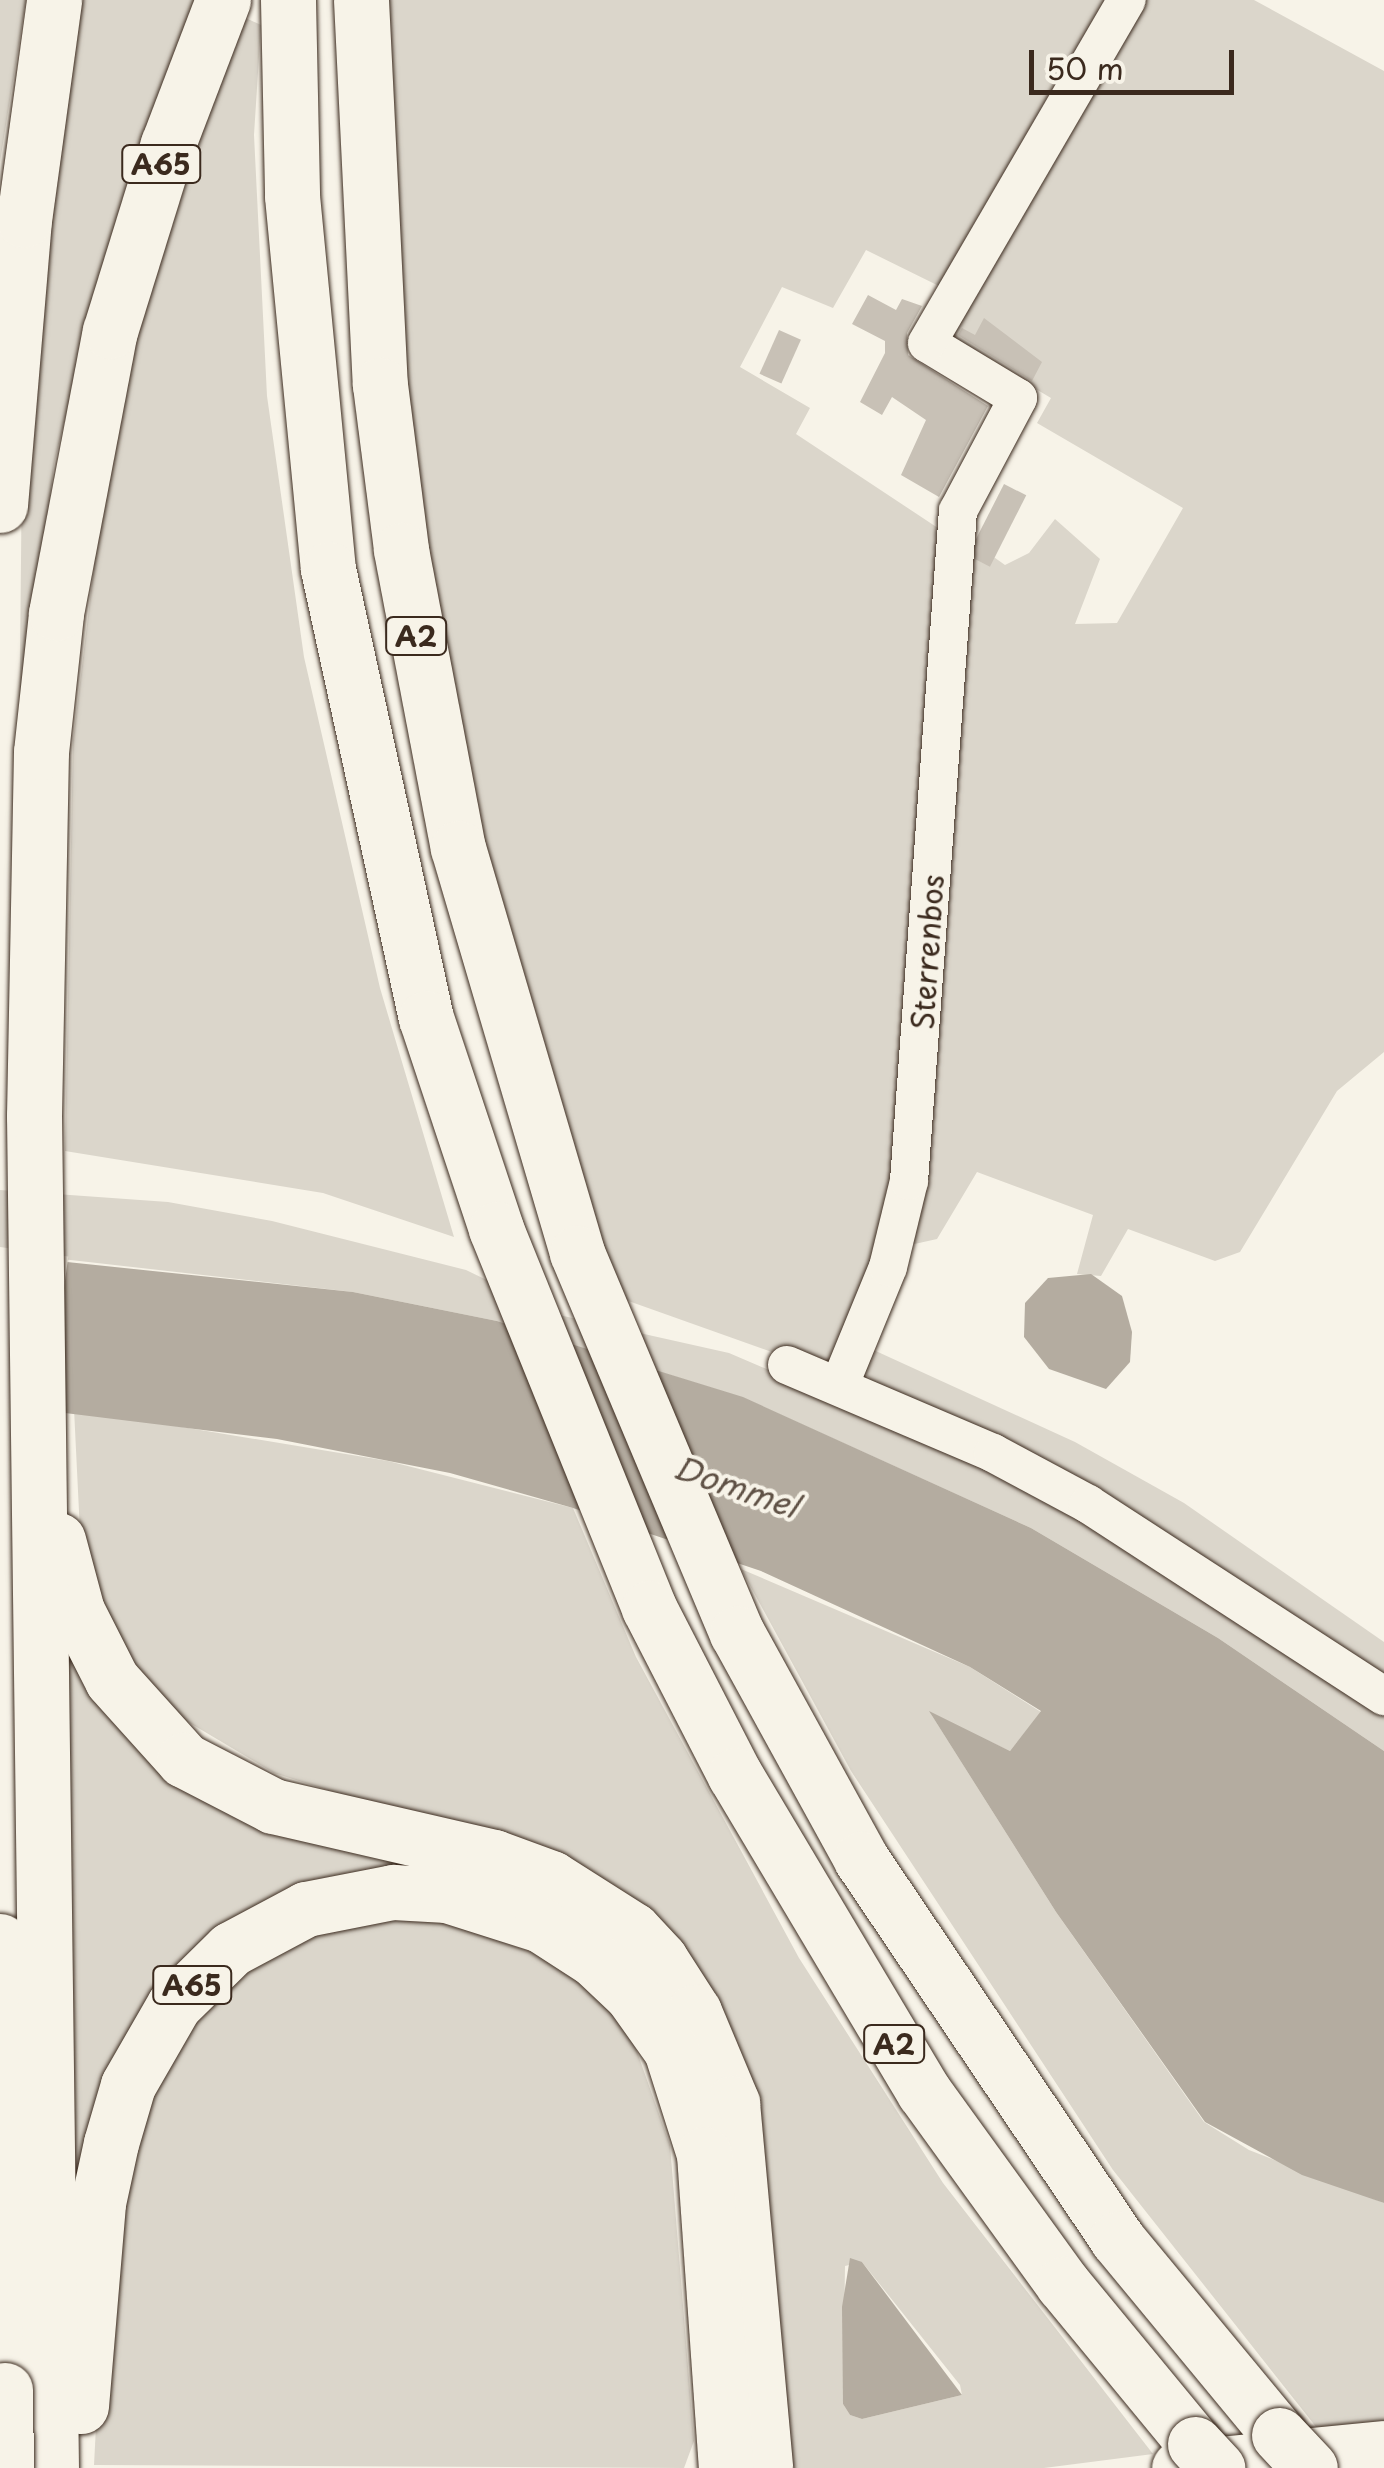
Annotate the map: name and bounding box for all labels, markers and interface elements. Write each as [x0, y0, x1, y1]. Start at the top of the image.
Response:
scale bar [1034, 30, 1239, 92]
text: 50 m [1046, 45, 1124, 90]
road number: A65 [121, 141, 201, 187]
road number: A2 [384, 613, 448, 659]
street label: Sterrenbos [904, 873, 950, 1031]
water label: Dommel [669, 1447, 803, 1525]
road number: A65 [152, 1962, 232, 2008]
road number: A2 [862, 2021, 926, 2067]

